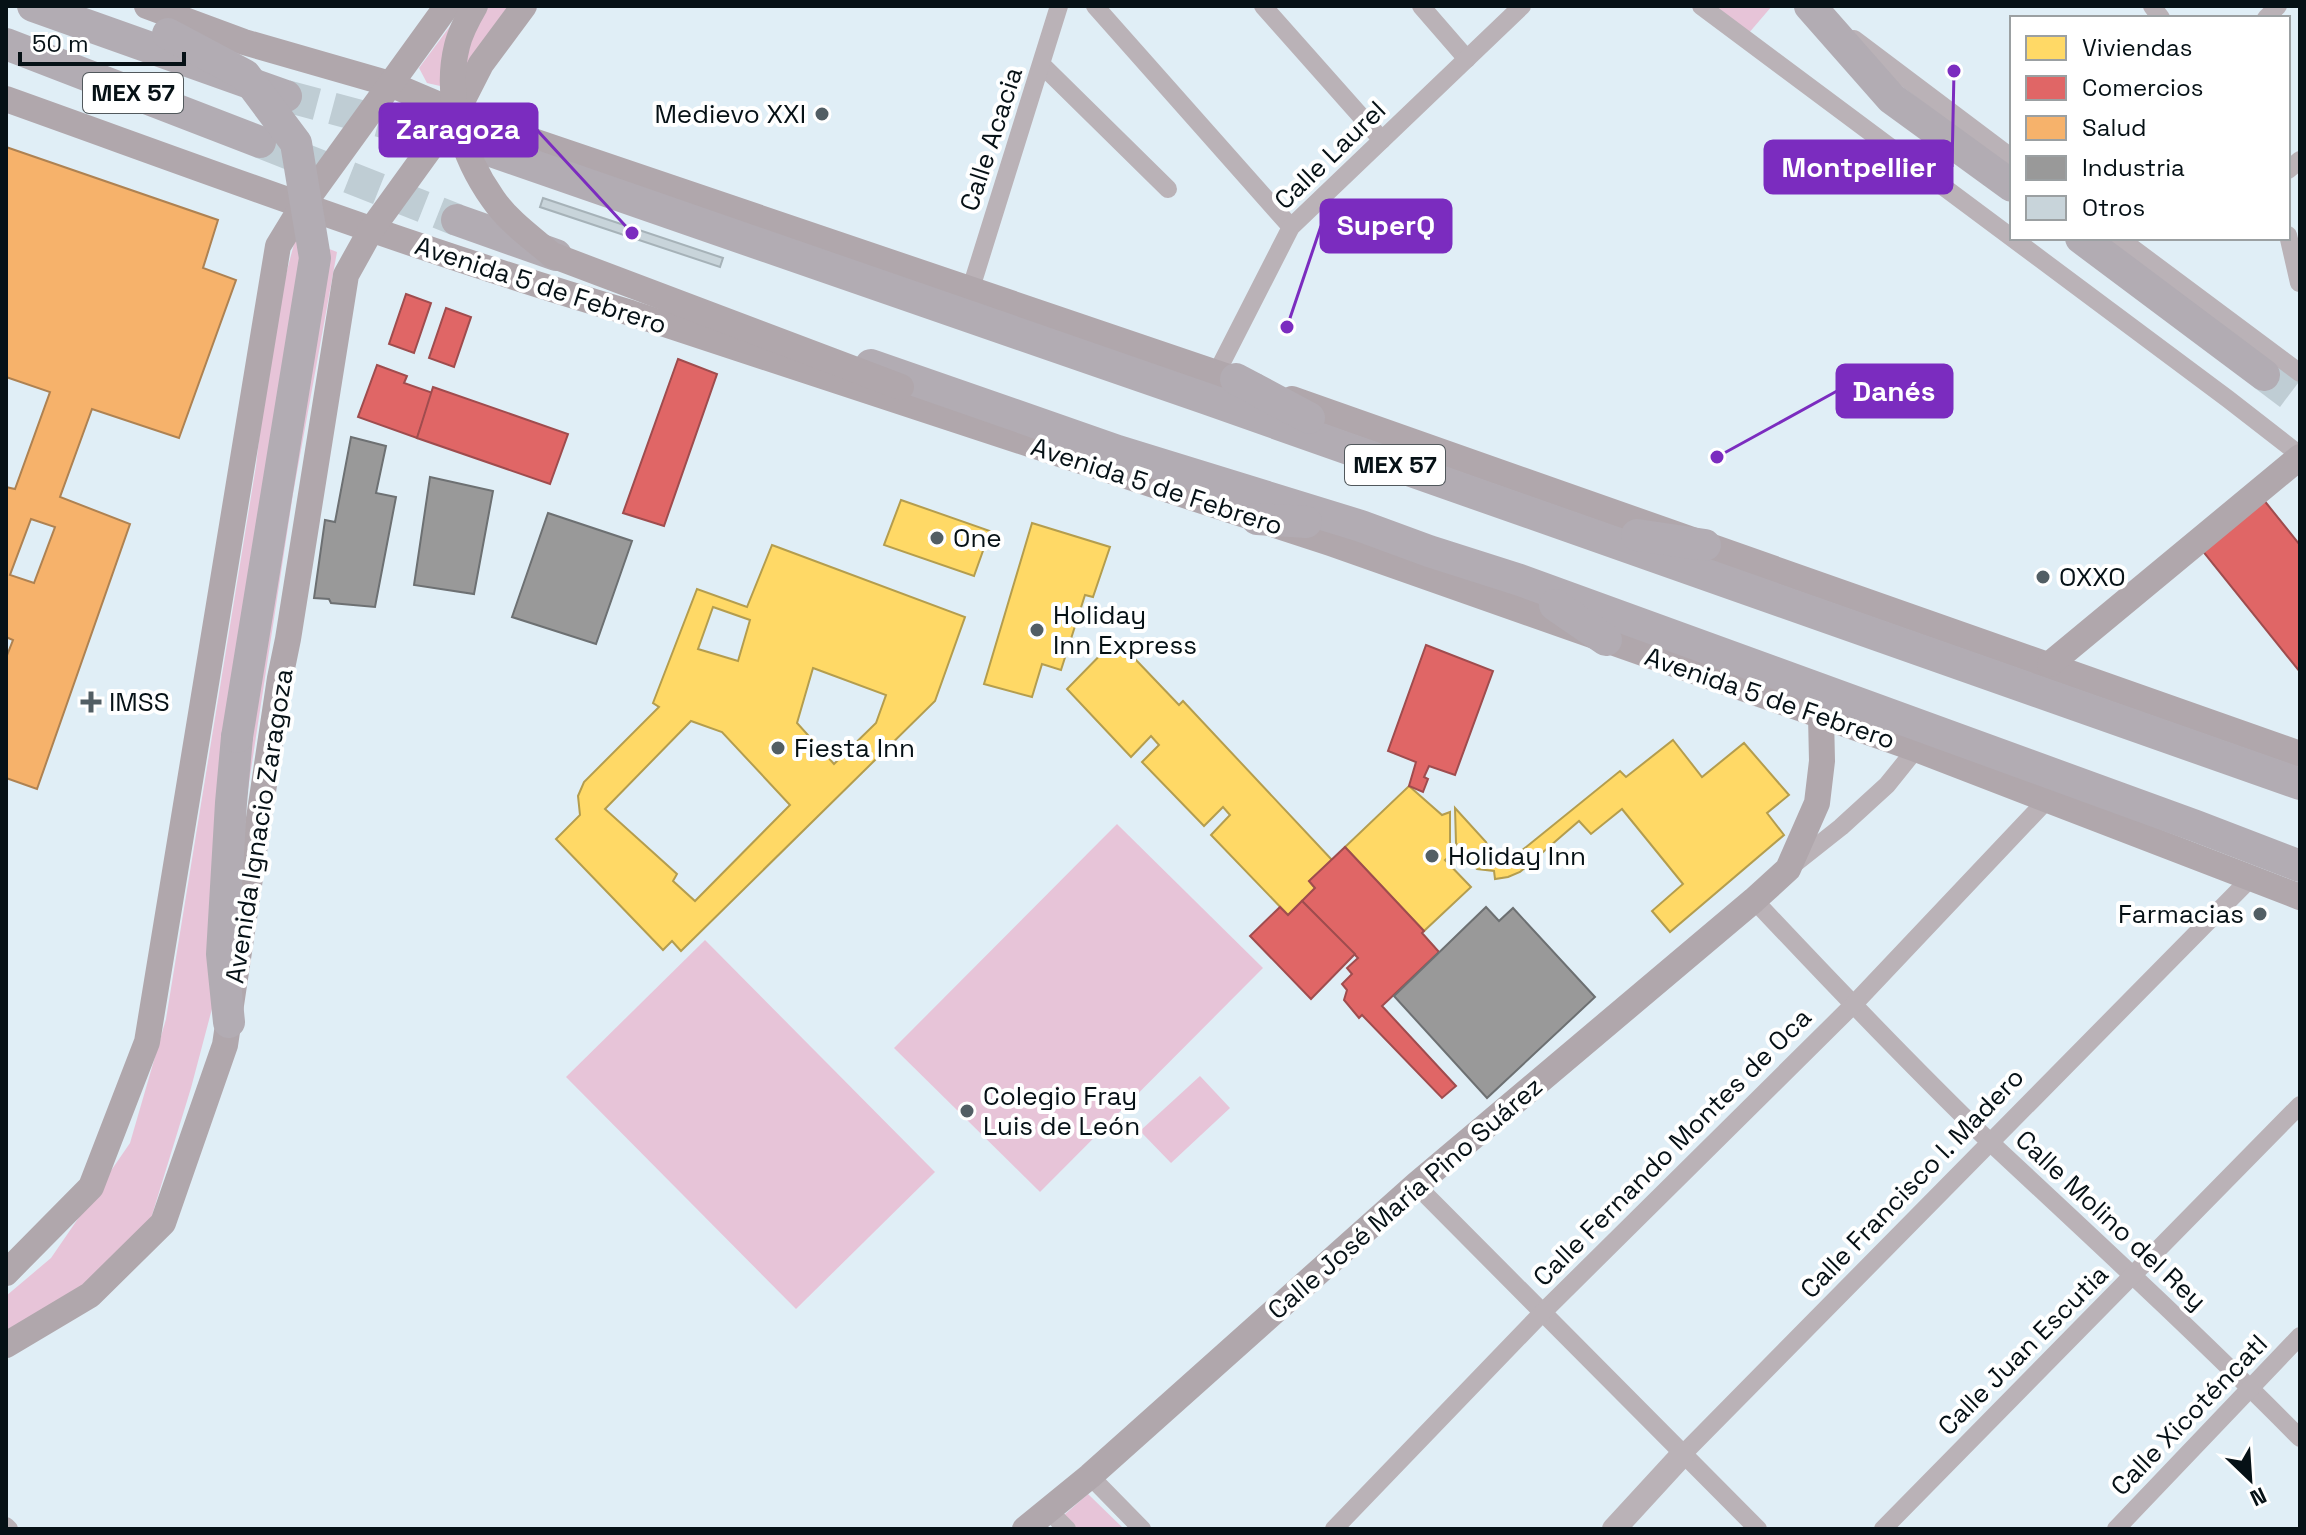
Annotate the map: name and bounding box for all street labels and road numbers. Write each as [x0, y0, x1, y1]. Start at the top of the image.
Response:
street label: Calle Acacia [952, 63, 1030, 215]
road number: MEX 57 [83, 73, 183, 113]
street label: Calle Laurel [1267, 93, 1393, 217]
street label: Avenida 5 de Febrero [411, 228, 671, 342]
street label: Avenida 5 de Febrero [1027, 429, 1287, 543]
road number: MEX 57 [1345, 445, 1445, 485]
street label: Avenida 5 de Febrero [1640, 639, 1900, 757]
street label: Avenida Ignacio Zaragoza [217, 666, 301, 986]
street label: Calle Fernando Montes de Oca [1526, 1001, 1818, 1293]
street label: Calle Francisco I. Madero [1793, 1060, 2031, 1306]
street label: Calle José María Pino Suárez [1260, 1069, 1550, 1327]
street label: Calle Molino del Rey [2008, 1123, 2214, 1317]
street label: Calle Juan Escutia [1930, 1257, 2116, 1443]
street label: Calle Xicoténcatl [2103, 1327, 2275, 1503]

